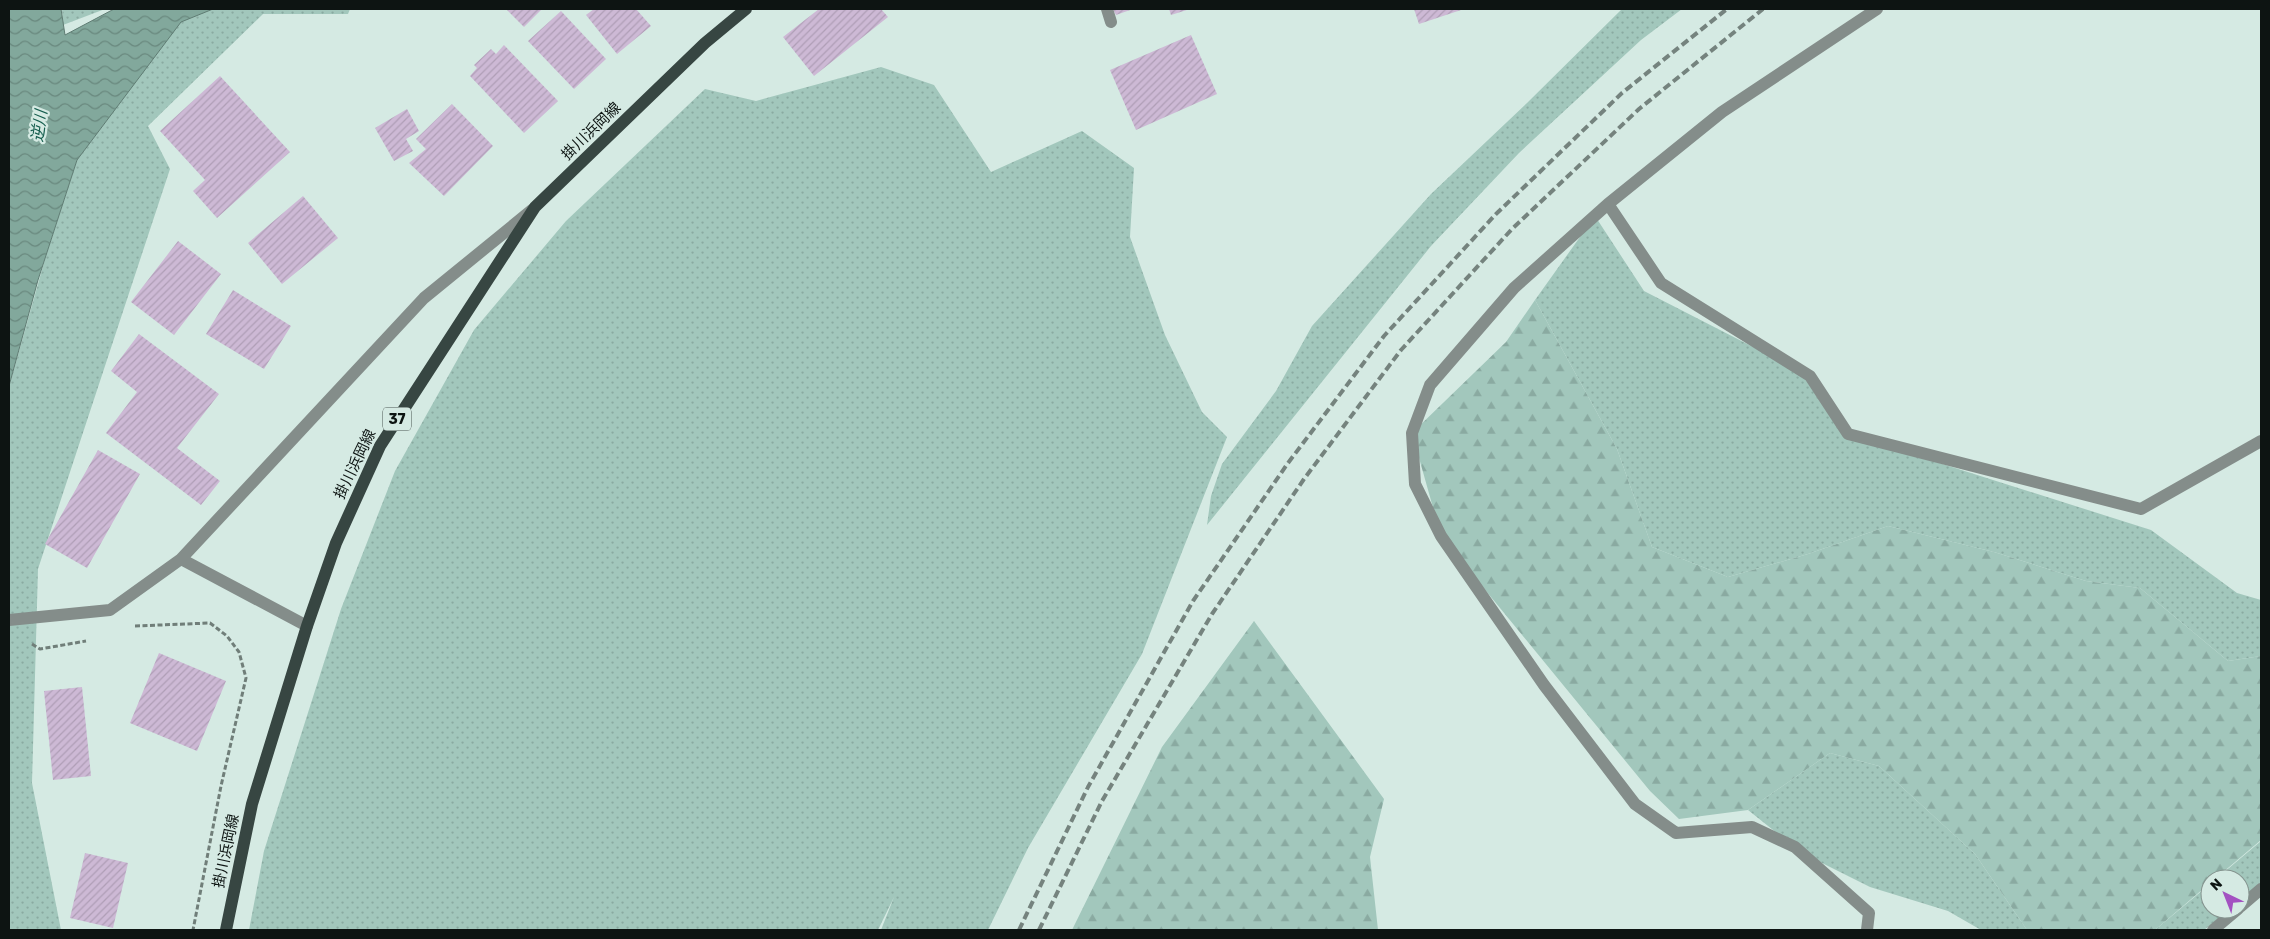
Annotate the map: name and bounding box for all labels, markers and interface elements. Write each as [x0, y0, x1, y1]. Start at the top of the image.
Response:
street label: 掛川浜岡線 [558, 98, 624, 164]
water label: 逆川 [27, 107, 51, 143]
road number: 37 [383, 408, 411, 430]
street label: 掛川浜岡線 [330, 426, 380, 502]
street label: 掛川浜岡線 [209, 812, 243, 890]
north arrow [2200, 869, 2250, 919]
text: N [2207, 875, 2226, 895]

